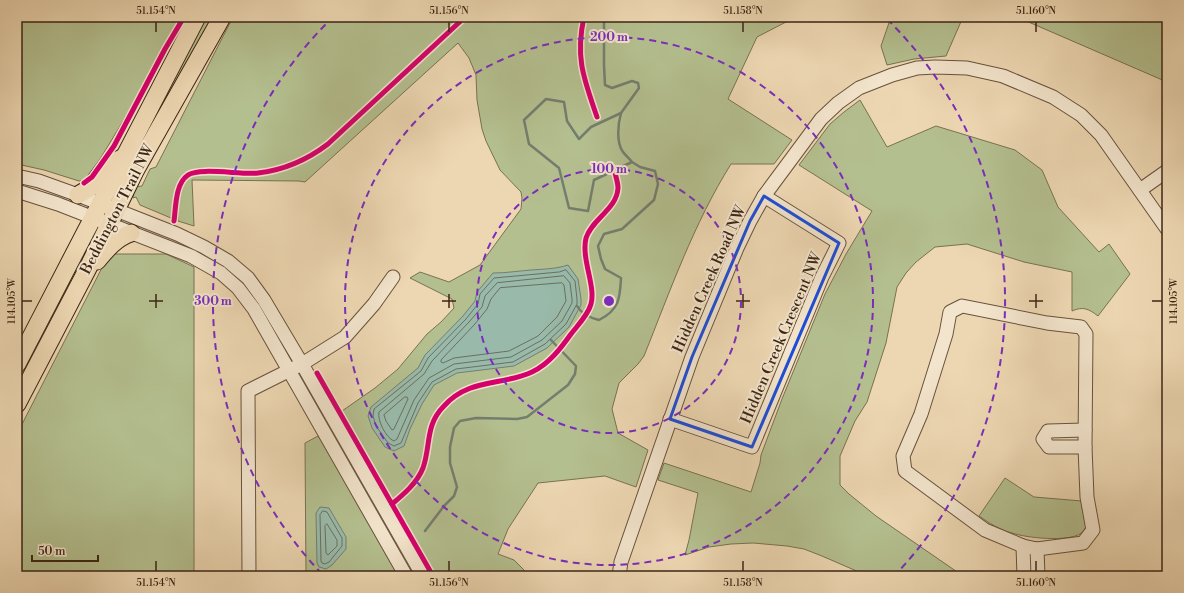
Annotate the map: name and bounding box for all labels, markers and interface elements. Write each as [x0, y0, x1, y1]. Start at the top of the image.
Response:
text: 51.154°N [136, 5, 176, 17]
text: 51.156°N [429, 5, 469, 17]
text: 51.158°N [723, 5, 763, 17]
text: 51.160°N [1016, 5, 1057, 17]
text: 200 m [590, 30, 628, 45]
street label: Beddington Trail NW [76, 141, 159, 278]
text: 100 m [591, 162, 627, 177]
street label: Hidden Creek Road NW [668, 202, 751, 356]
street label: Hidden Creek Crescent NW [737, 249, 826, 427]
text: 114.105°W [6, 277, 18, 324]
text: 114.105°W [1168, 277, 1180, 324]
text: 300 m [194, 294, 232, 309]
centre of rings [602, 294, 616, 308]
scale bar [32, 537, 98, 563]
text: 50 m [38, 544, 66, 559]
text: 51.154°N [136, 577, 176, 589]
text: 51.156°N [429, 577, 469, 589]
text: 51.158°N [723, 577, 763, 589]
text: 51.160°N [1016, 577, 1057, 589]

